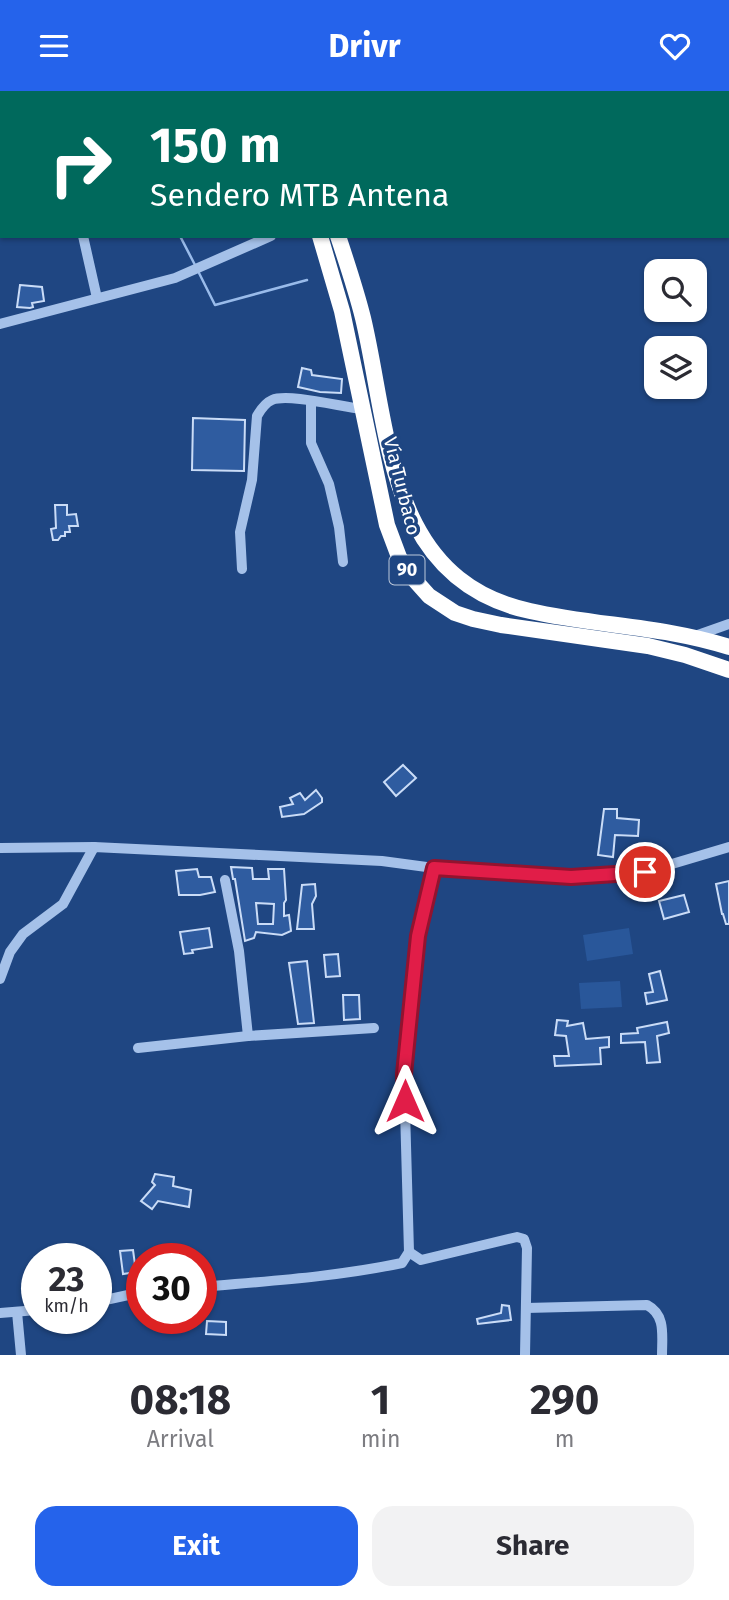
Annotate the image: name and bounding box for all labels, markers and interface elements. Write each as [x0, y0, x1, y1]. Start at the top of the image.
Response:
icon: menu [35, 27, 73, 65]
text: Drivr [329, 27, 400, 65]
icon: heart [656, 27, 694, 65]
text: 150 m [150, 116, 281, 175]
icon: right [35, 119, 126, 210]
text: Sendero MTB Antena [150, 176, 449, 214]
map controls [644, 259, 707, 399]
button: search [644, 259, 707, 322]
button: layers [644, 336, 707, 399]
street label: Vía Turbaco [379, 435, 425, 537]
road number: 90 [390, 555, 424, 585]
pin [615, 842, 675, 902]
icon: arrive [626, 853, 664, 891]
position arrow [368, 1064, 442, 1138]
speed limit sign: 30 [126, 1243, 217, 1334]
text: 23 [48, 1258, 85, 1300]
text: km/h [44, 1295, 89, 1317]
text: 08:18 [130, 1375, 231, 1425]
text: 1 [371, 1375, 390, 1425]
text: 290 [530, 1375, 599, 1425]
text: Arrival [147, 1425, 214, 1453]
text: min [361, 1425, 400, 1453]
text: m [555, 1425, 575, 1453]
button: Exit [35, 1506, 358, 1586]
button: Share [372, 1506, 694, 1586]

